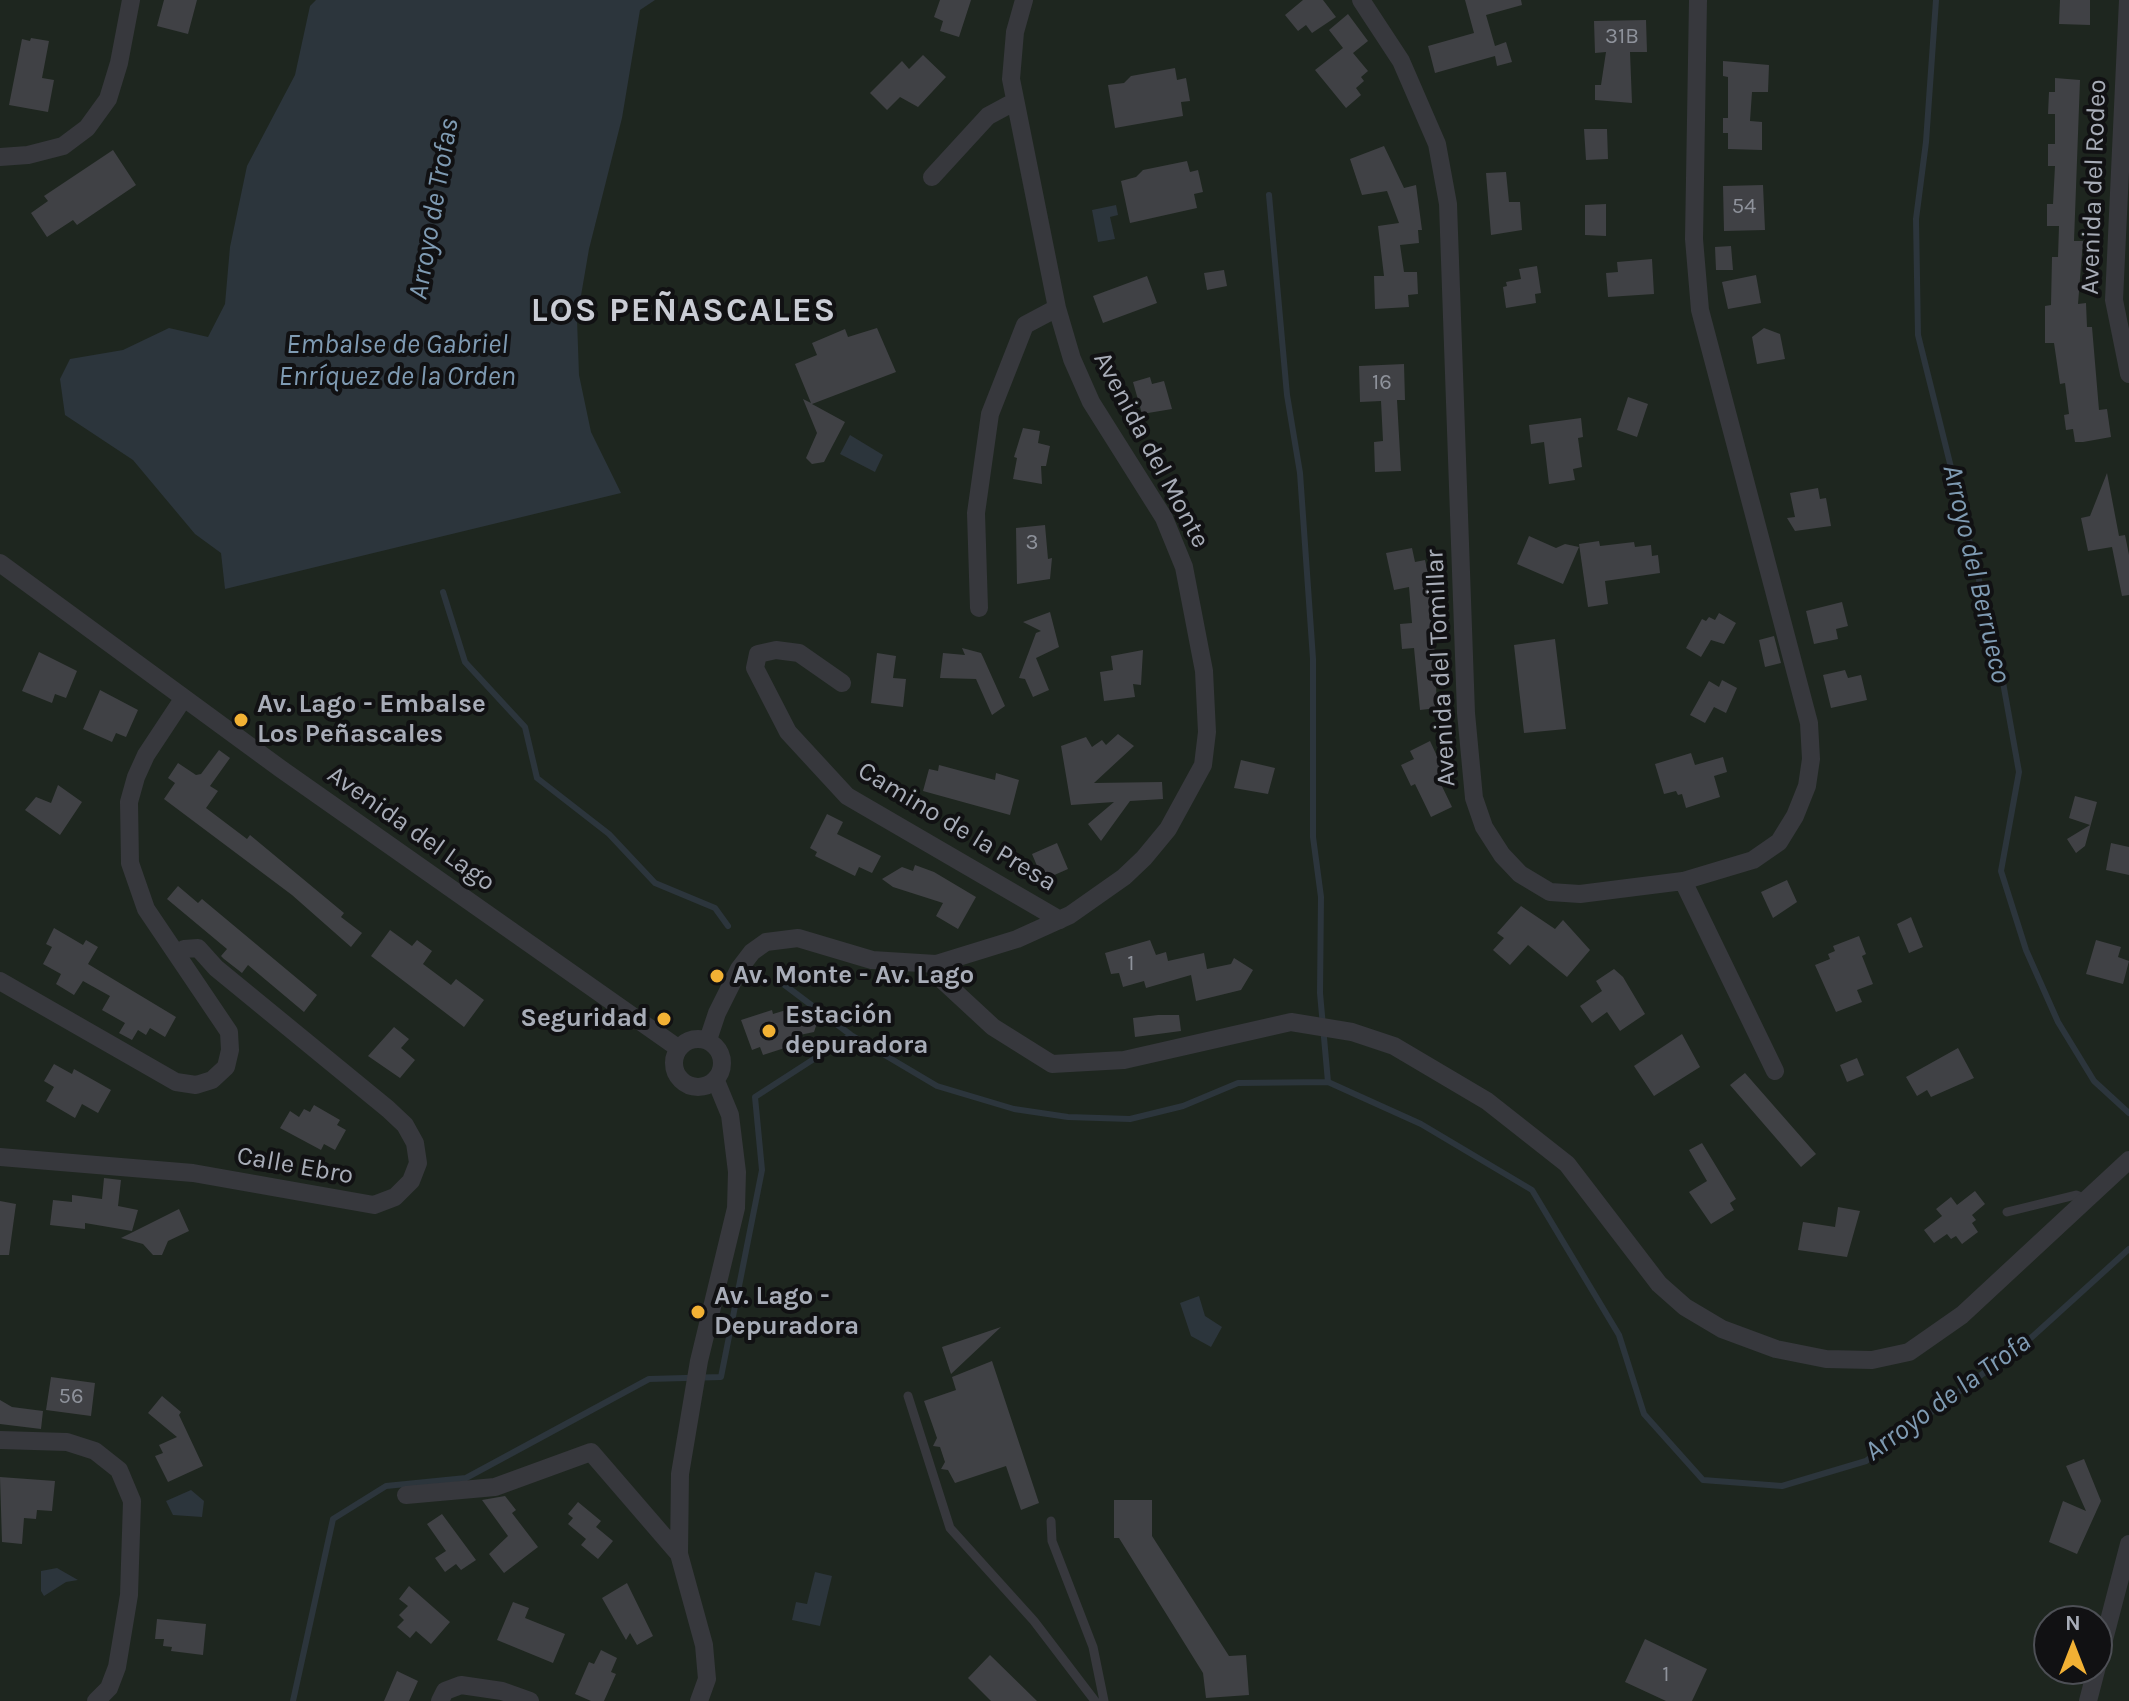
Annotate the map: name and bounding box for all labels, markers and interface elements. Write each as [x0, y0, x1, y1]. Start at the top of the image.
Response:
house number: 31B [1605, 24, 1639, 50]
street label: Avenida del Rodeo [2075, 79, 2113, 295]
water label: Arroyo de Trofas [402, 116, 466, 302]
house number: 54 [1732, 194, 1756, 220]
district label: LOS PEÑASCALES [531, 291, 837, 331]
water label: Embalse de Gabriel Enríquez de la Orden [278, 328, 516, 394]
street label: Avenida del Monte [1086, 347, 1216, 553]
house number: 16 [1372, 370, 1392, 396]
water label: Arroyo del Berrueco [1935, 462, 2017, 686]
house number: 3 [1026, 530, 1038, 556]
street label: Avenida del Tomillar [1419, 548, 1463, 788]
place label: Av. Lago - Embalse Los Peñascales [257, 689, 486, 750]
marker: Av. Lago - Embalse Los Peñascales [232, 711, 250, 729]
street label: Camino de la Presa [852, 755, 1062, 899]
street label: Avenida del Lago [321, 760, 501, 898]
house number: 1 [1127, 951, 1135, 977]
place label: Av. Monte - Av. Lago [733, 960, 974, 992]
marker: Av. Monte - Av. Lago [708, 967, 726, 985]
place label: Estación depuradora [785, 1000, 928, 1062]
place label: Seguridad [520, 1003, 648, 1035]
marker: Seguridad [655, 1010, 673, 1028]
marker: Estación depuradora [760, 1022, 778, 1040]
street label: Calle Ebro [234, 1140, 356, 1192]
place label: Av. Lago - Depuradora [714, 1281, 859, 1342]
marker: Av. Lago - Depuradora [689, 1303, 707, 1321]
water label: Arroyo de la Trofa [1858, 1325, 2038, 1469]
house number: 56 [58, 1384, 84, 1410]
north arrow [2033, 1605, 2113, 1685]
text: N [2065, 1610, 2081, 1636]
house number: 1 [1662, 1662, 1670, 1688]

